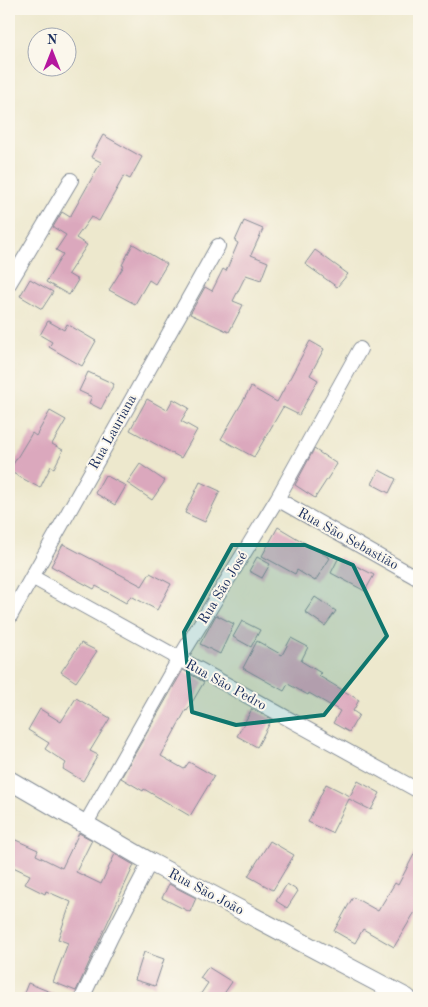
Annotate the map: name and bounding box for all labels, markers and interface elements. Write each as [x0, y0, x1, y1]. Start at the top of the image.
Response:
north arrow [28, 28, 78, 78]
text: N [47, 33, 58, 47]
street label: Rua Lauriana [87, 392, 139, 472]
street label: Rua São Sebastião [295, 506, 401, 572]
street label: Rua São José [196, 549, 250, 627]
street label: Rua São Pedro [183, 657, 269, 713]
street label: Rua São João [166, 866, 246, 918]

